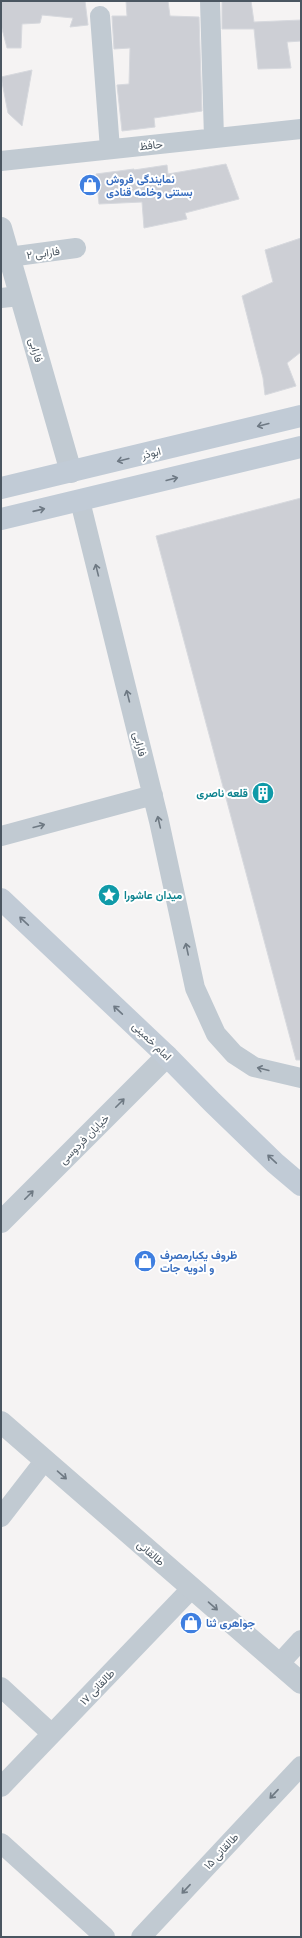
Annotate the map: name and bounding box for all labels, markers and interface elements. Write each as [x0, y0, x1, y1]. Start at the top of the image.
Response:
street label: حافظ [138, 137, 164, 153]
shop icon: نمایندگی فروش بستنی وخامه قنادی [77, 172, 103, 198]
place label: نمایندگی فروش بستنی وخامه قنادی [106, 172, 193, 199]
street label: فارابی ۲ [25, 244, 61, 262]
street label: فارابی [26, 336, 46, 364]
one-way arrow [257, 422, 270, 430]
street label: ابوذر [139, 444, 162, 462]
one-way arrow [117, 456, 130, 464]
one-way arrow [165, 474, 178, 482]
one-way arrow [32, 506, 45, 514]
one-way arrow [93, 564, 100, 577]
one-way arrow [124, 690, 132, 703]
street label: فارابی [130, 730, 150, 758]
building icon: قلعه ناصری [250, 780, 276, 806]
place label: قلعه ناصری [196, 786, 248, 800]
one-way arrow [155, 816, 163, 829]
one-way arrow [32, 822, 45, 829]
place icon: میدان عاشورا [96, 882, 122, 908]
place label: میدان عاشورا [124, 888, 182, 902]
one-way arrow [19, 916, 29, 925]
one-way arrow [183, 943, 191, 956]
one-way arrow [114, 1006, 124, 1015]
street label: امام خمینی [129, 1019, 175, 1064]
one-way arrow [257, 1065, 270, 1072]
one-way arrow [115, 1098, 125, 1108]
street label: خیابان فردوسی [56, 1111, 112, 1167]
one-way arrow [267, 1154, 277, 1164]
one-way arrow [24, 1190, 33, 1200]
shop icon: ظروف یکبارمصرف و ادویه جات [132, 1248, 158, 1274]
place label: ظروف یکبارمصرف و ادویه جات [160, 1248, 237, 1275]
one-way arrow [57, 1471, 67, 1480]
street label: طالقانی [134, 1537, 168, 1569]
one-way arrow [208, 1602, 218, 1611]
shop icon: جواهری ثنا [178, 1610, 204, 1636]
place label: جواهری ثنا [206, 1616, 255, 1630]
street label: طالقانی ۱۷ [77, 1666, 117, 1708]
one-way arrow [270, 1789, 279, 1799]
street label: طالقانی ۱۵ [201, 1830, 241, 1872]
one-way arrow [181, 1884, 191, 1894]

